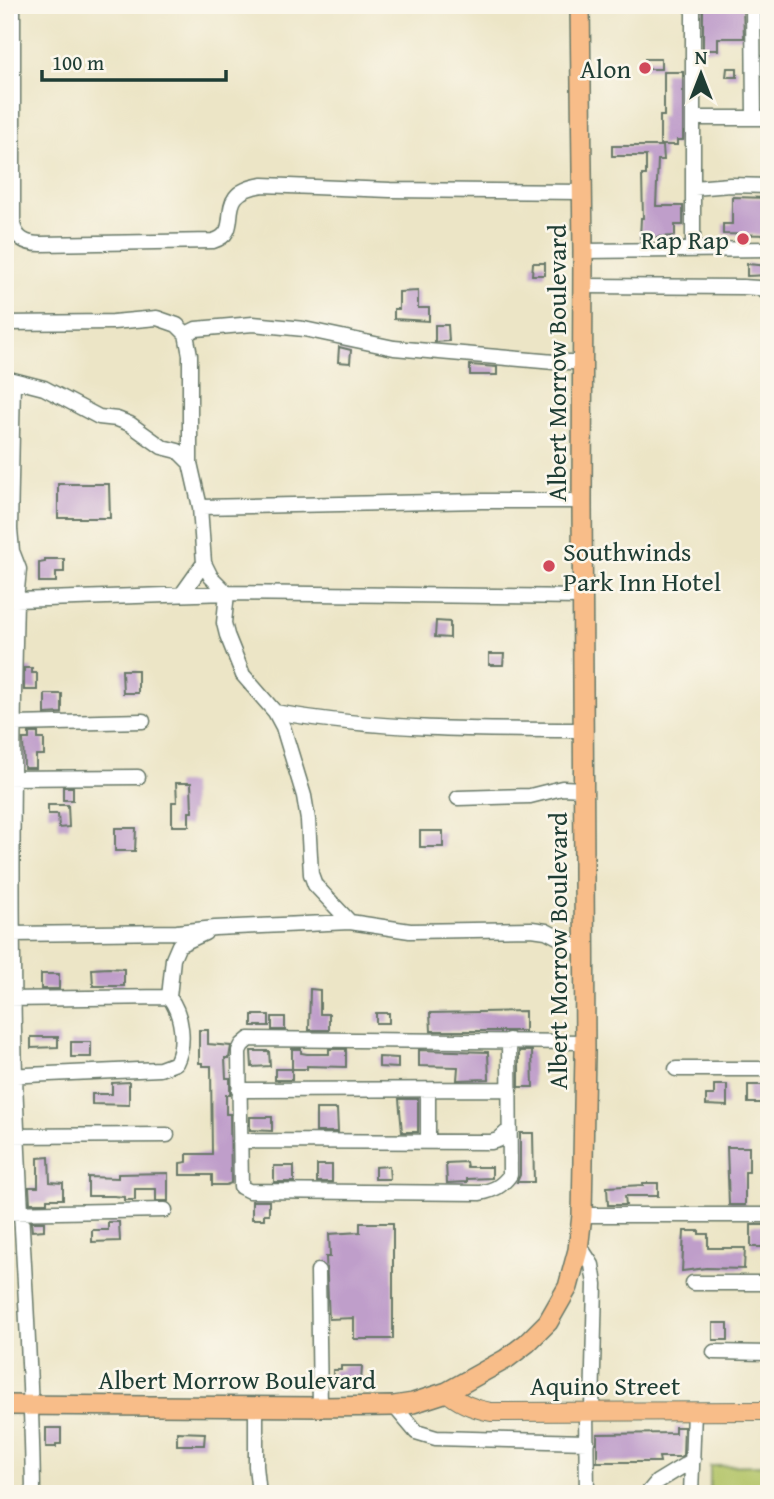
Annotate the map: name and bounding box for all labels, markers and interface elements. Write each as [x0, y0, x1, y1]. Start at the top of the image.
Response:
scale bar [42, 38, 226, 82]
north arrow [666, 38, 736, 108]
text: N [695, 43, 708, 71]
text: 100 m [52, 47, 104, 78]
place label: Alon [580, 49, 631, 88]
marker: Alon [637, 60, 653, 76]
place label: Rap Rap [641, 220, 729, 259]
street label: Albert Morrow Boulevard [537, 224, 576, 502]
marker: Rap Rap [735, 231, 751, 247]
place label: Southwinds Park Inn Hotel [563, 532, 721, 601]
marker: Southwinds Park Inn Hotel [541, 558, 557, 574]
street label: Albert Morrow Boulevard [538, 812, 577, 1090]
street label: Albert Morrow Boulevard [98, 1360, 376, 1399]
street label: Aquino Street [530, 1366, 680, 1405]

